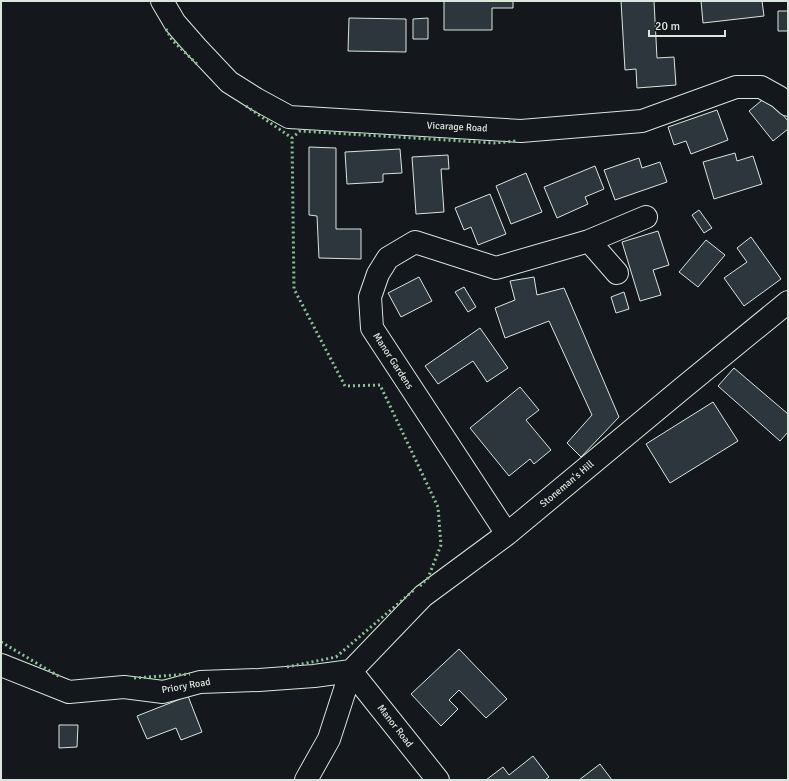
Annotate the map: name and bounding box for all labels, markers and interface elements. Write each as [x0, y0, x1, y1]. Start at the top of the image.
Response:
scale bar [649, 12, 725, 38]
text: 20 m [655, 19, 680, 34]
street label: Vicarage Road [426, 119, 488, 135]
street label: Manor Gardens [370, 331, 416, 392]
street label: Stoneman's Hill [537, 458, 597, 510]
street label: Priory Road [161, 676, 211, 696]
street label: Manor Road [375, 702, 415, 750]

